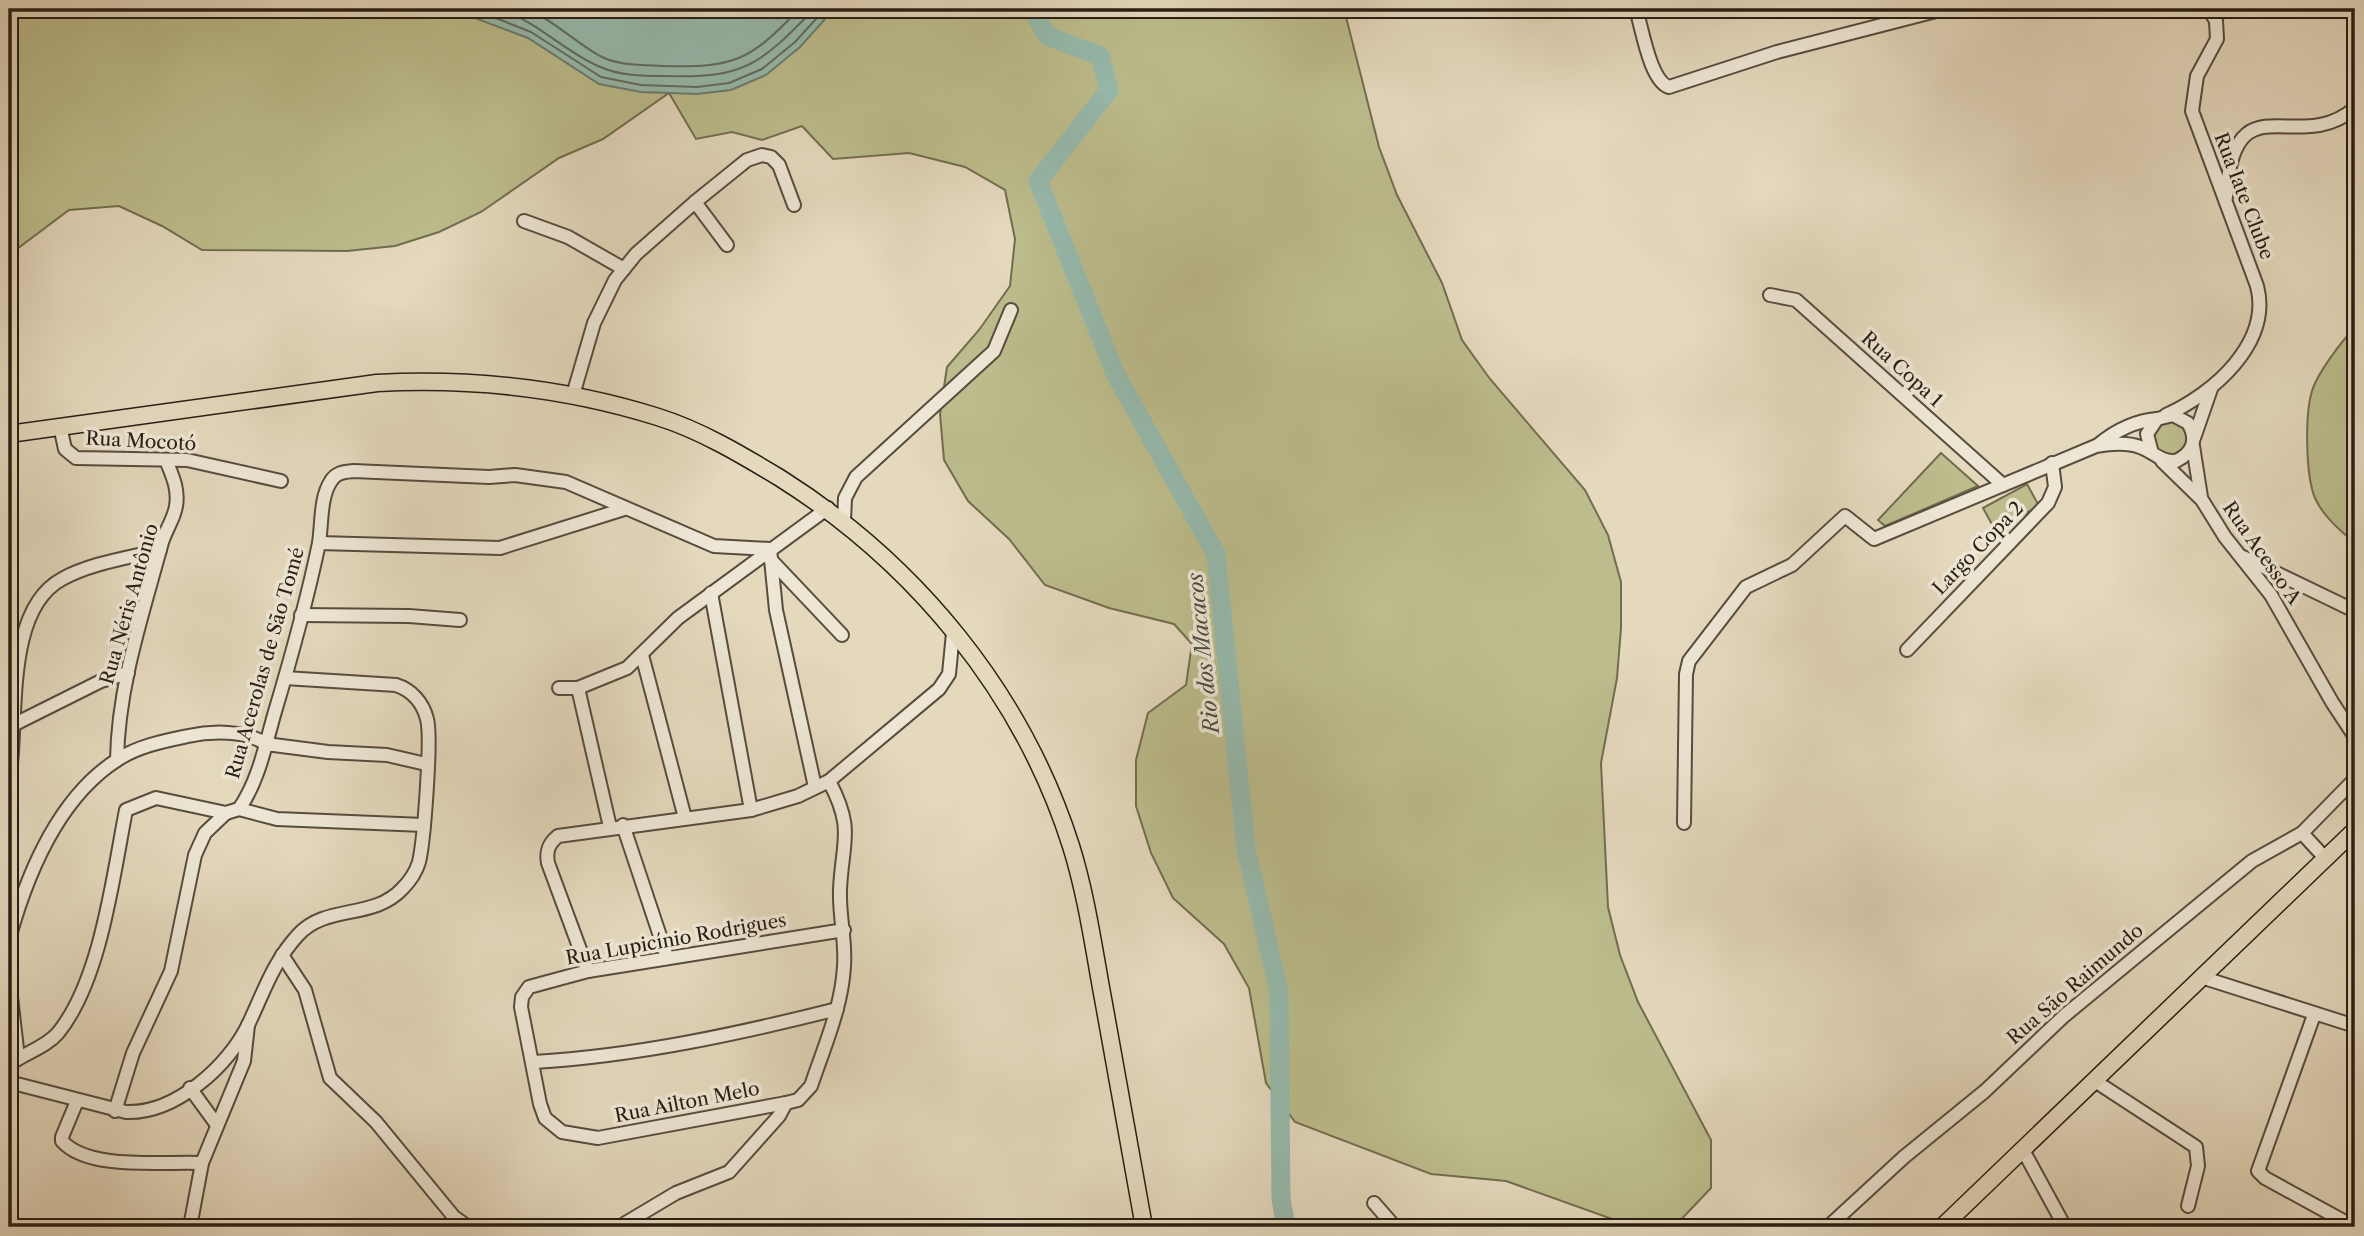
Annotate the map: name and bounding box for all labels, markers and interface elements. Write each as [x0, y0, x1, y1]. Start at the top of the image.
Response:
street label: Rua Iate Clube [2209, 129, 2279, 263]
street label: Rua Copa 1 [1857, 327, 1947, 411]
street label: Rua Mocotó [85, 427, 197, 455]
street label: Largo Copa 2 [1928, 497, 2028, 599]
street label: Rua Acesso A [2218, 497, 2307, 610]
street label: Rua Néris Antônio [95, 521, 163, 687]
street label: Rua Acerolas de São Tomé [221, 545, 309, 781]
water label: Rio dos Macacos [1182, 571, 1224, 736]
street label: Rua Lupicínio Rodrigues [564, 908, 788, 970]
street label: Rua São Raimundo [2002, 919, 2148, 1049]
street label: Rua Ailton Melo [613, 1077, 761, 1127]

